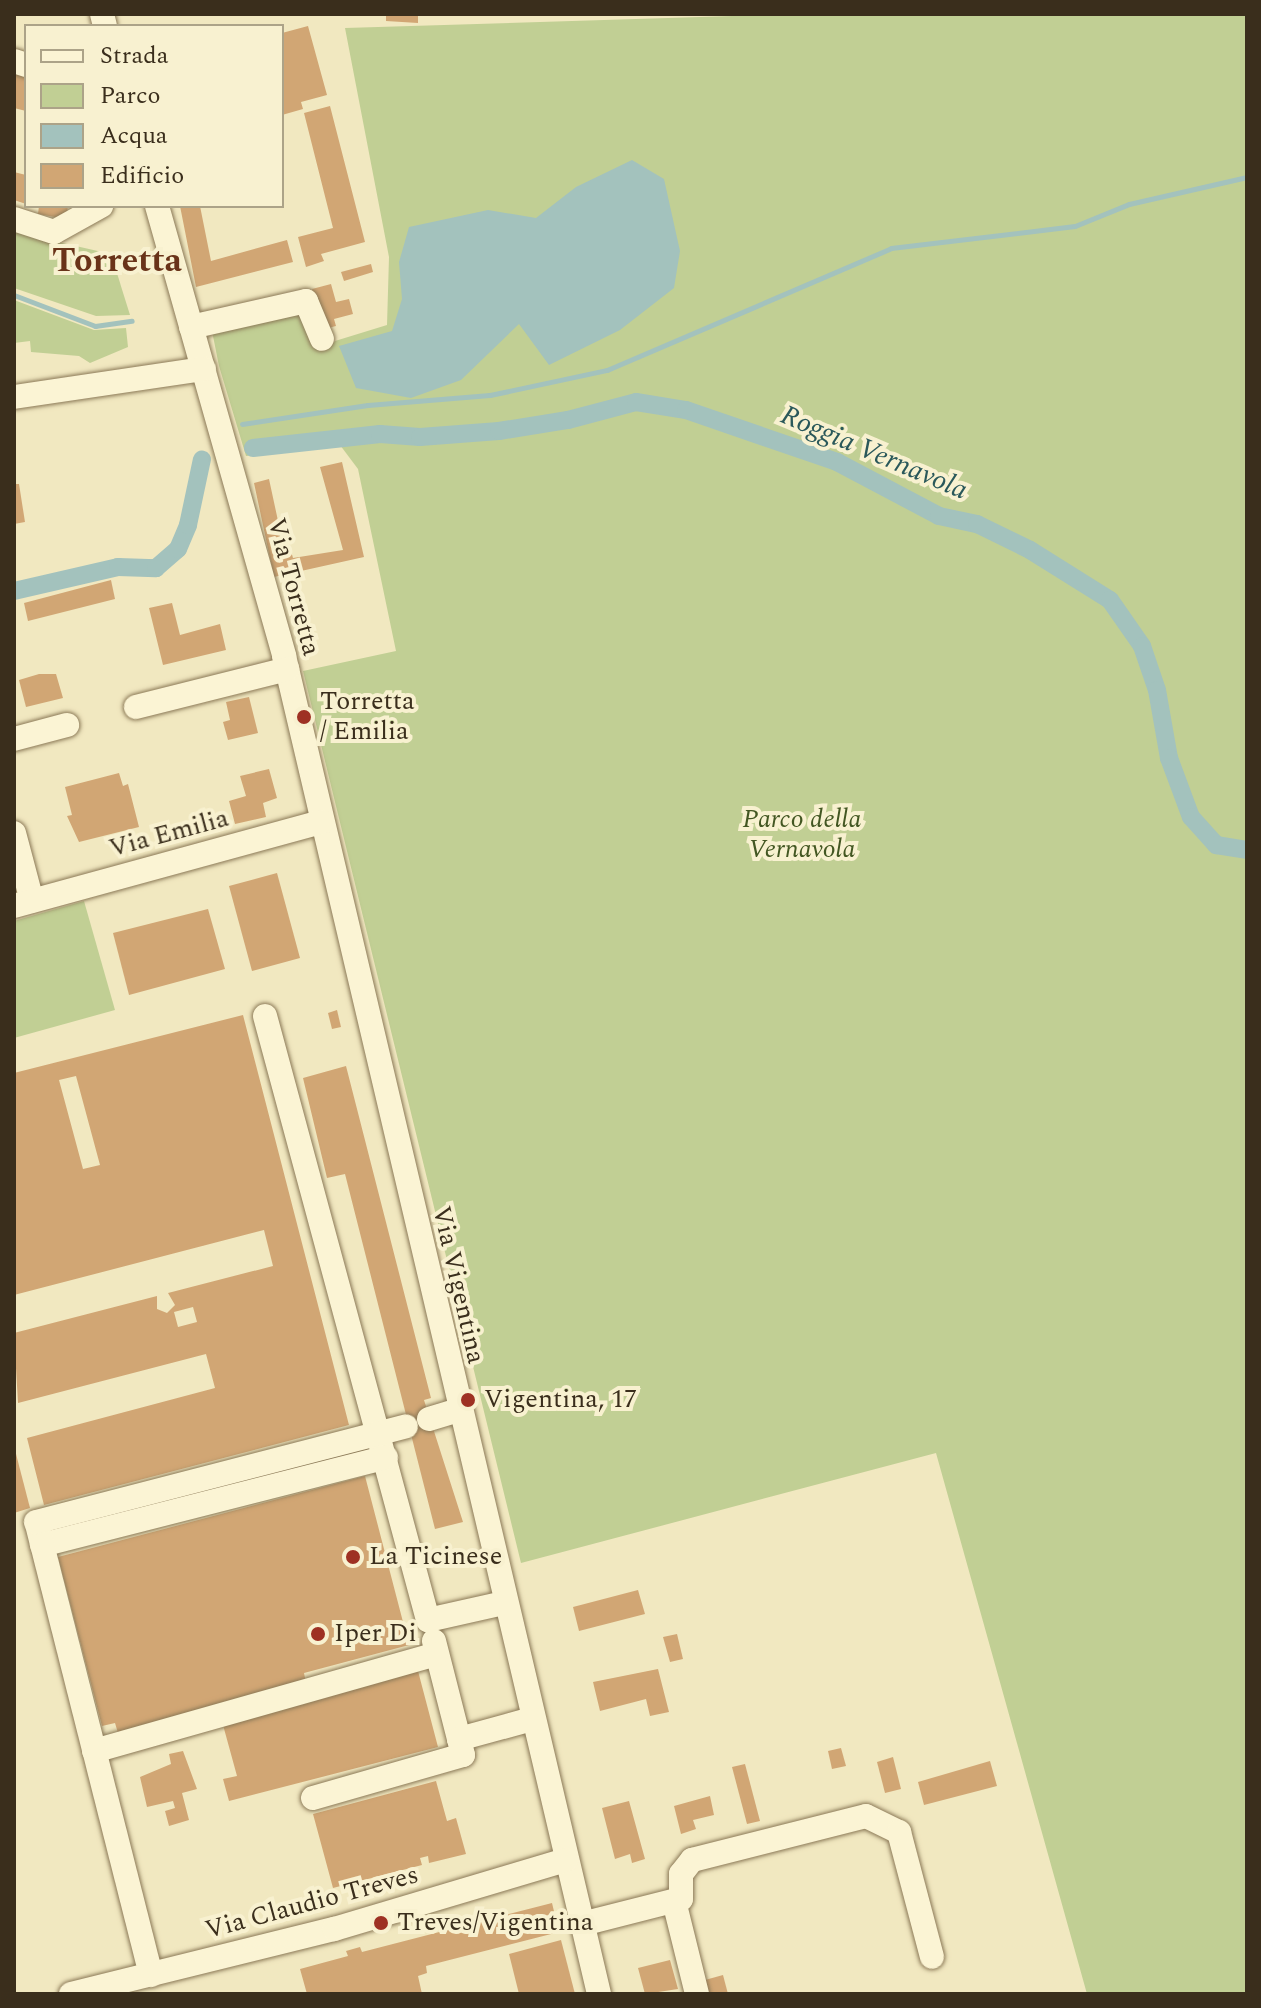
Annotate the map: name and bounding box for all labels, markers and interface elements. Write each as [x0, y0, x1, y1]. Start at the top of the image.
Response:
legend [24, 24, 284, 208]
text: Strada [100, 38, 168, 74]
text: Parco [100, 78, 161, 114]
text: Acqua [100, 118, 168, 154]
text: Edificio [100, 158, 184, 194]
district label: Torretta [52, 242, 182, 282]
water label: Roggia Vernavola [776, 399, 972, 507]
street label: Via Torretta [260, 515, 326, 659]
place label: Torretta / Emilia [320, 686, 415, 748]
marker: Torretta / Emilia [295, 708, 313, 726]
street label: Via Emilia [106, 803, 232, 865]
park label: Parco della Vernavola [743, 804, 861, 866]
street label: Via Vigentina [425, 1203, 491, 1367]
place label: Vigentina, 17 [484, 1384, 637, 1416]
marker: Vigentina, 17 [459, 1391, 477, 1409]
place label: La Ticinese [369, 1541, 502, 1573]
marker: La Ticinese [344, 1548, 362, 1566]
place label: Iper Di [334, 1618, 417, 1650]
marker: Iper Di [309, 1625, 327, 1643]
street label: Via Claudio Treves [202, 1860, 422, 1946]
place label: Treves/Vigentina [397, 1907, 594, 1939]
marker: Treves/Vigentina [372, 1914, 390, 1932]

